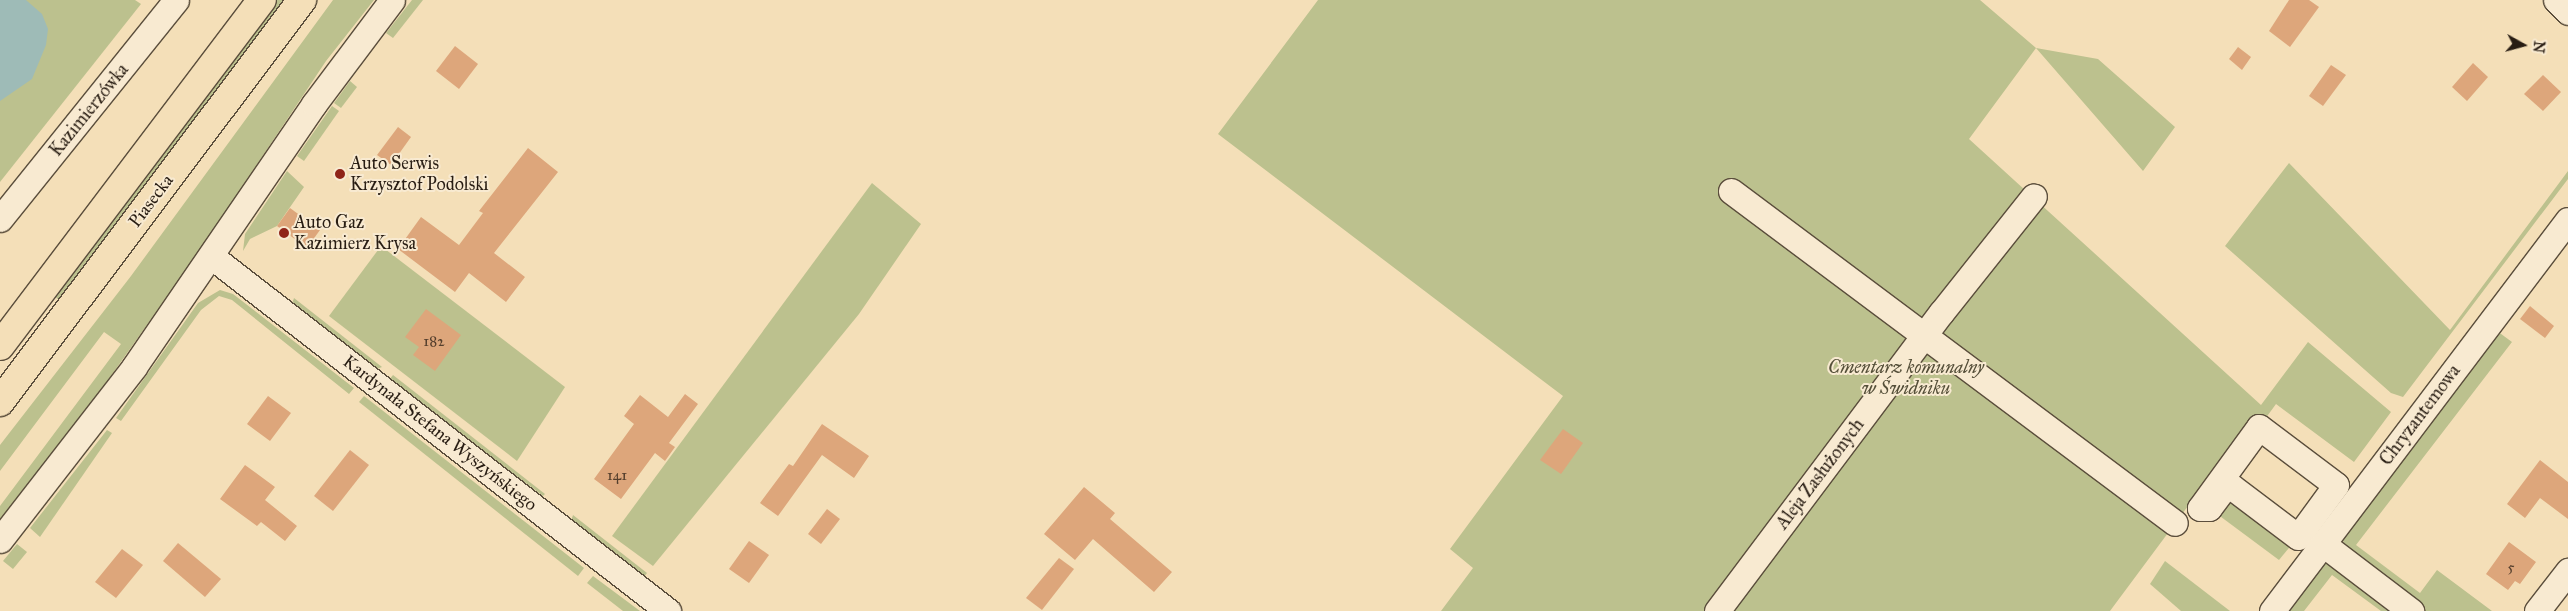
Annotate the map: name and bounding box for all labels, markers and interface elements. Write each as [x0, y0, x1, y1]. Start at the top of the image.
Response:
north arrow [2498, 20, 2548, 70]
text: N [2529, 40, 2548, 54]
street label: Kazimierzówka [45, 59, 133, 161]
place label: Auto Serwis Krzysztof Podolski [350, 153, 489, 195]
marker: Auto Serwis Krzysztof Podolski [334, 168, 346, 180]
street label: Piasecka [124, 170, 178, 232]
place label: Auto Gaz Kazimierz Krysa [294, 212, 416, 254]
marker: Auto Gaz Kazimierz Krysa [278, 227, 290, 239]
house number: 182 [423, 333, 445, 351]
street label: Kardynała Stefana Wyszyńskiego [339, 351, 541, 515]
park label: Cmentarz komunalny w Świdniku [1828, 357, 1984, 399]
street label: Chryzantemowa [2375, 360, 2465, 470]
street label: Aleja Zasłużonych [1771, 414, 1869, 534]
house number: 141 [607, 467, 627, 485]
house number: 5 [2508, 559, 2514, 577]

